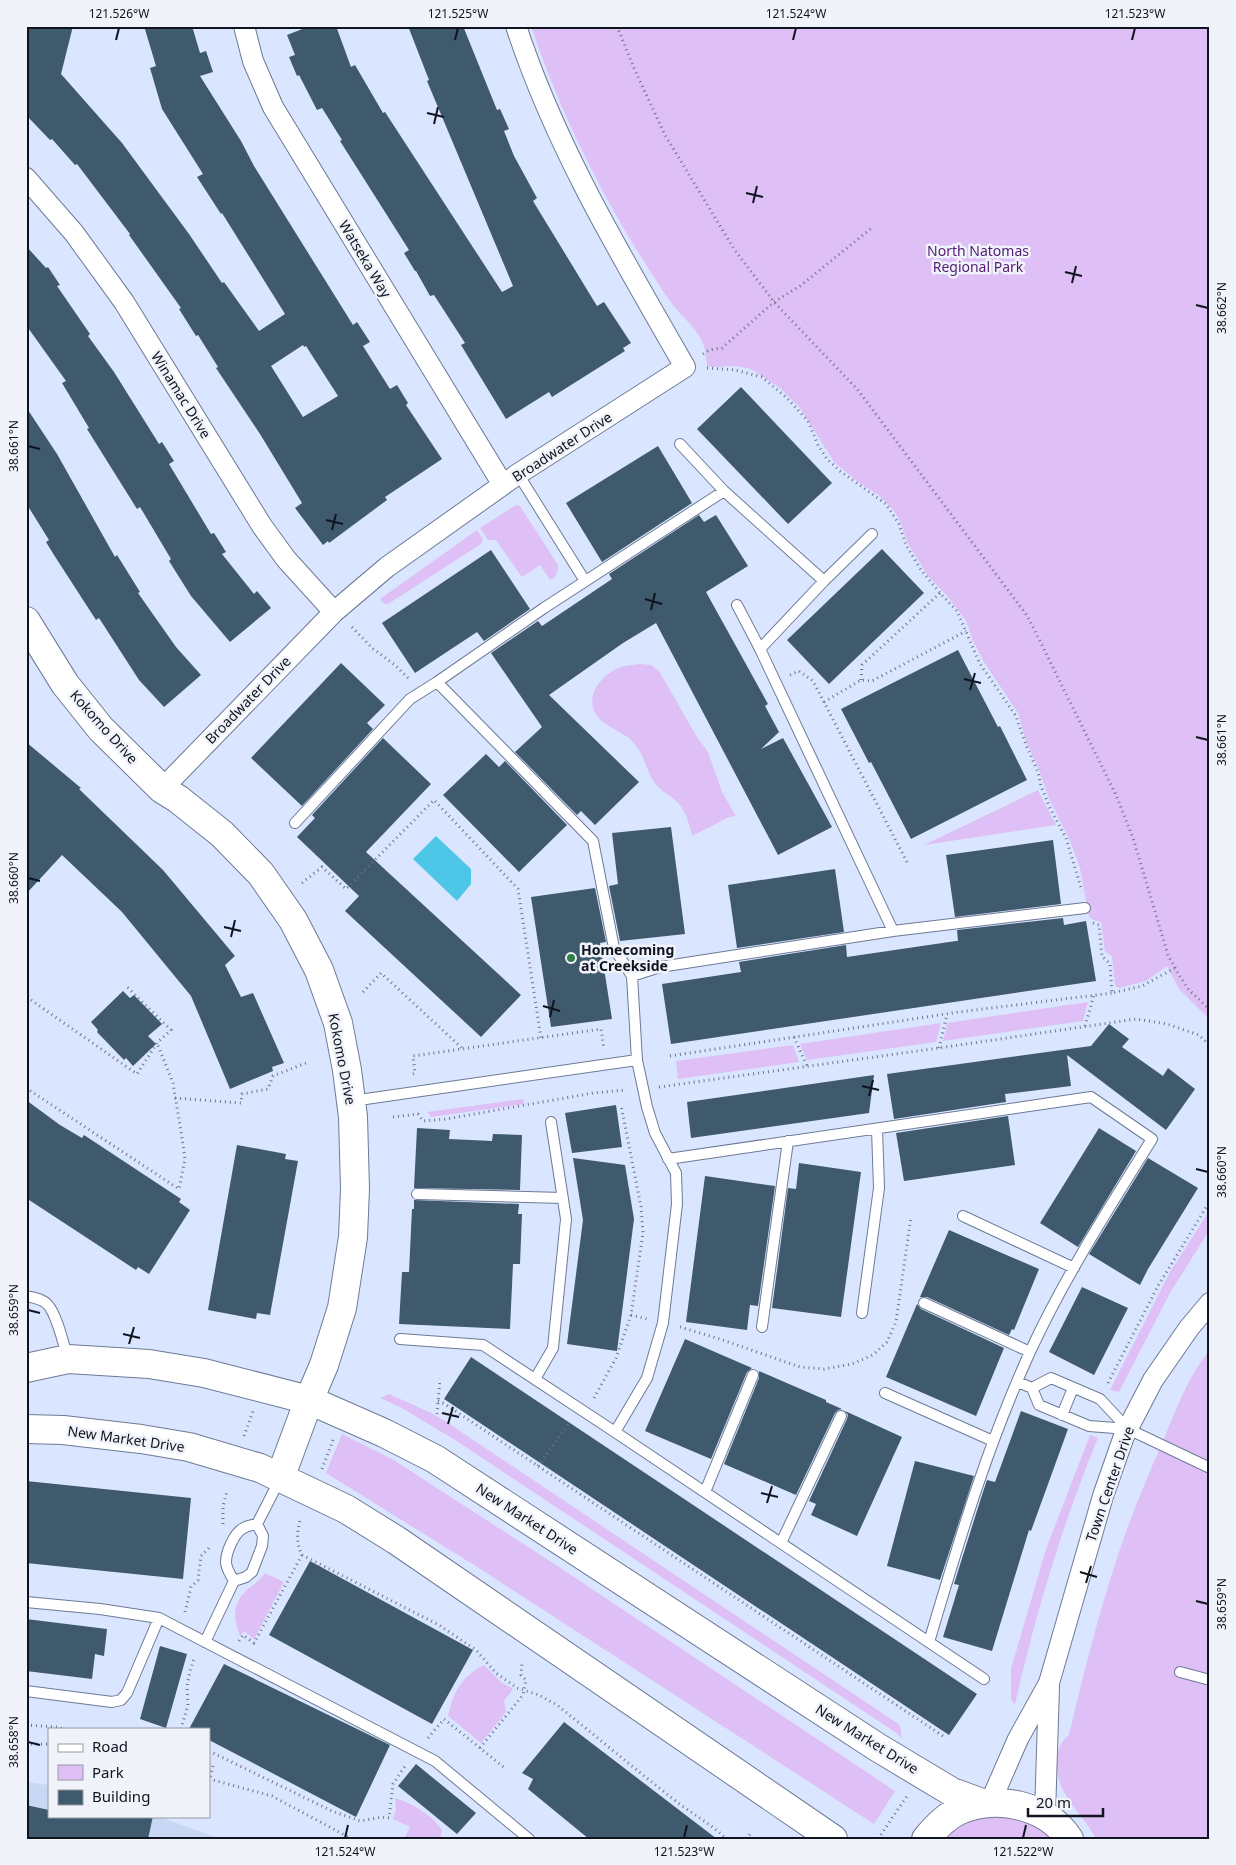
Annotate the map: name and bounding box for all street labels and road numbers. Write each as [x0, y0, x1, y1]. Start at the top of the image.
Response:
street label: Watseka Way [335, 217, 396, 302]
street label: Winamac Drive [147, 348, 216, 442]
street label: Broadwater Drive [508, 407, 615, 486]
street label: Broadwater Drive [201, 651, 295, 748]
street label: Kokomo Drive [66, 686, 143, 768]
street label: Kokomo Drive [324, 1011, 361, 1106]
street label: New Market Drive [66, 1421, 186, 1456]
street label: Town Center Drive [1081, 1424, 1138, 1544]
street label: New Market Drive [473, 1479, 582, 1559]
street label: New Market Drive [812, 1699, 922, 1778]

